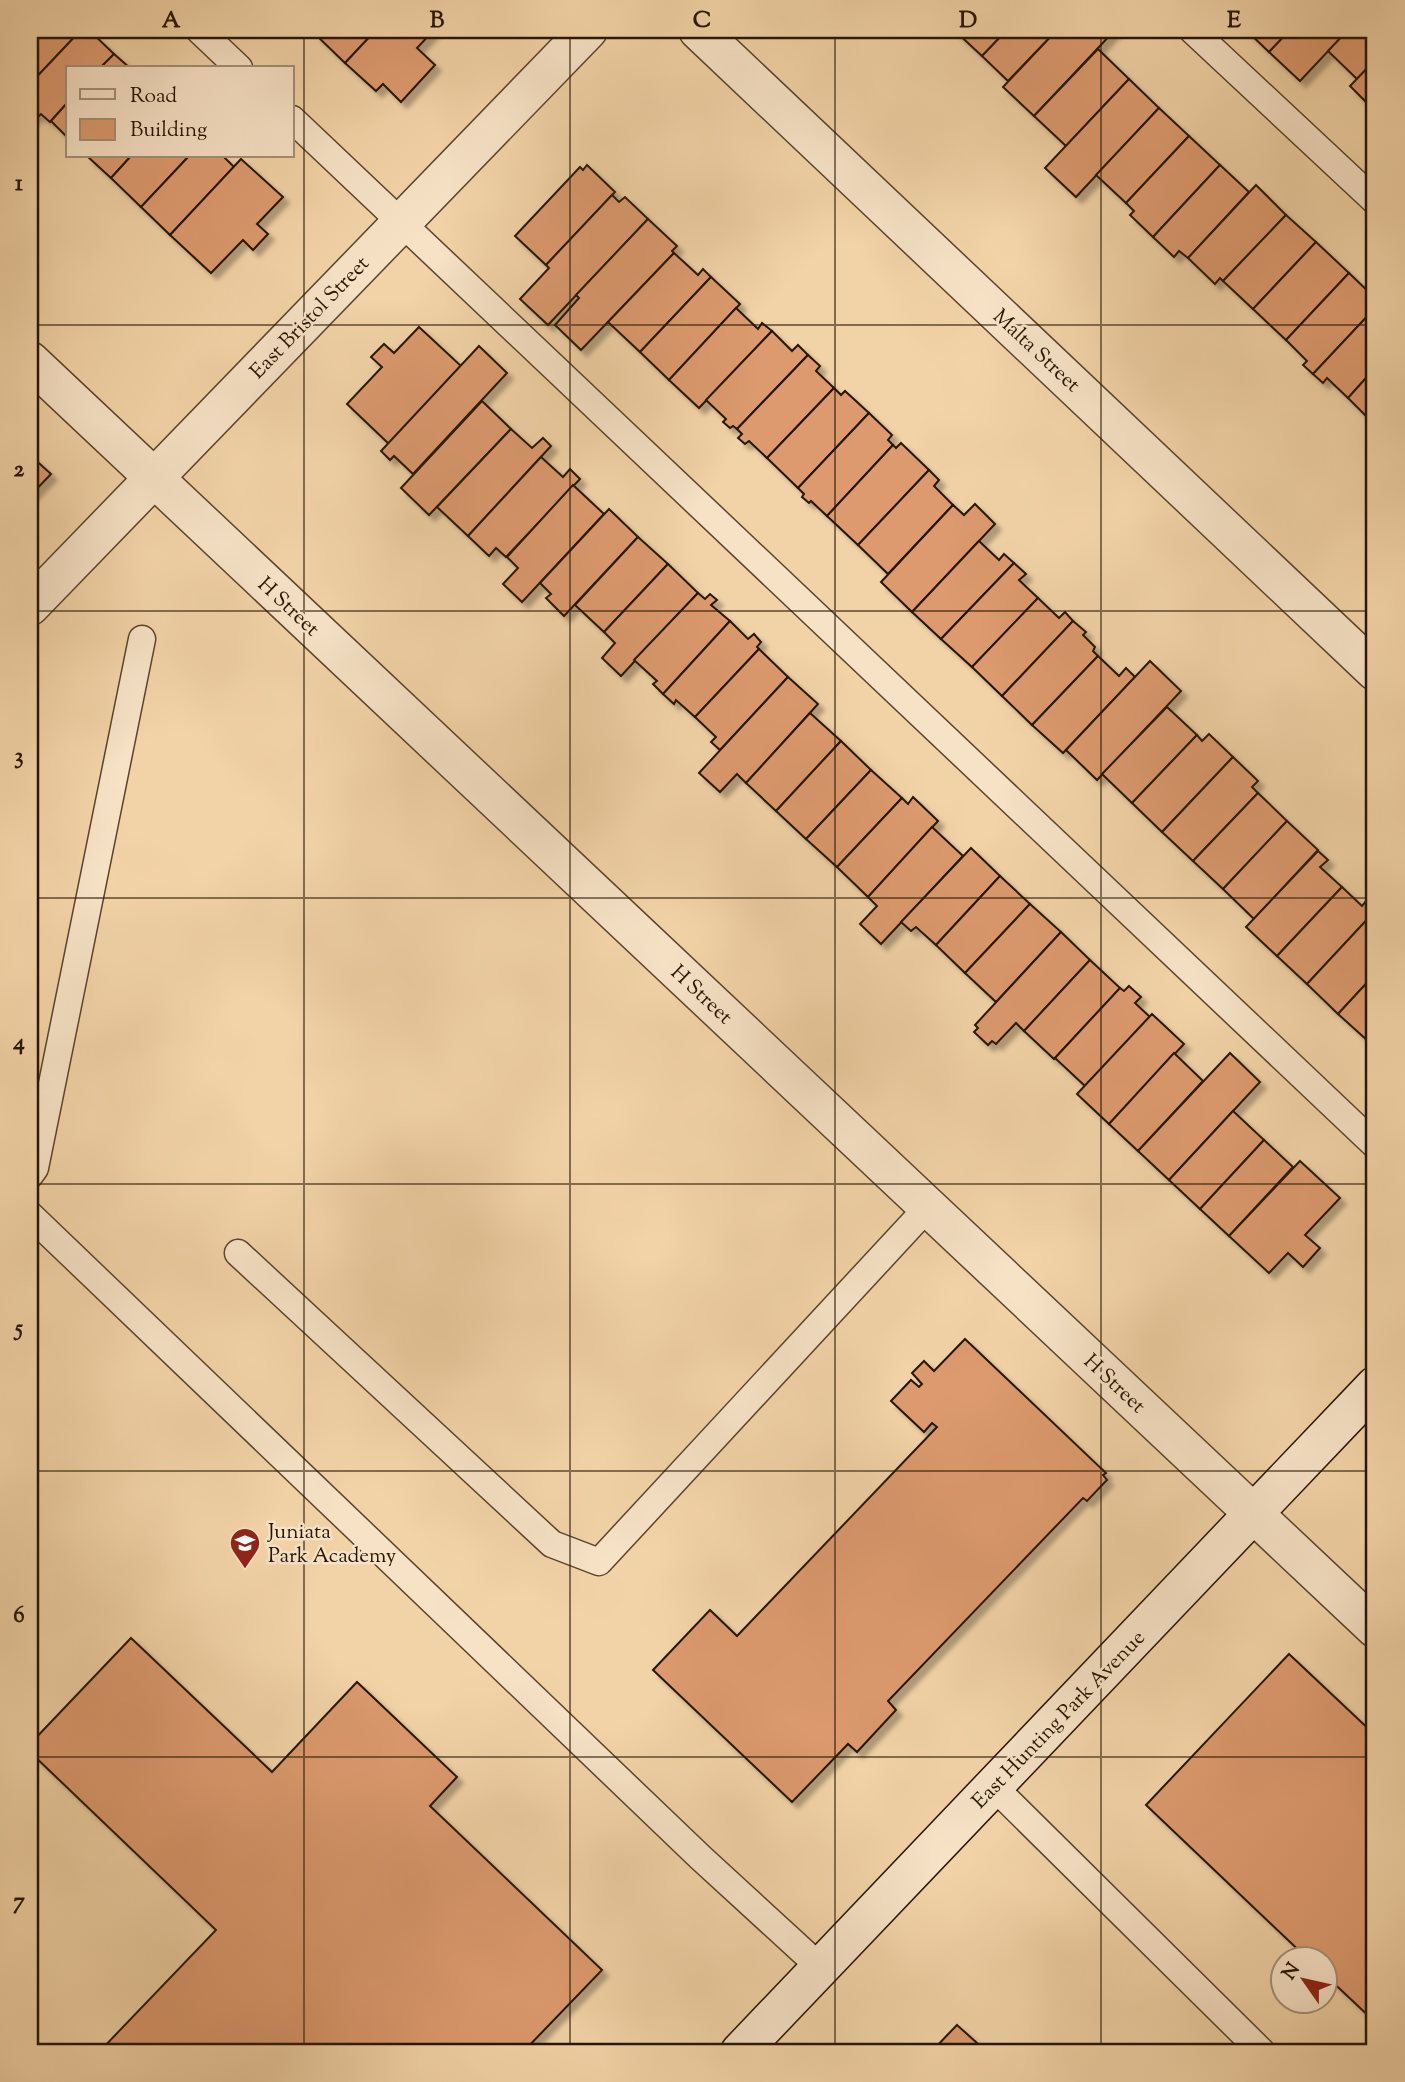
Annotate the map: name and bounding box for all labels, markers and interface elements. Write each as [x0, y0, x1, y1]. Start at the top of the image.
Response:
text: A [162, 5, 181, 38]
text: B [430, 5, 445, 38]
text: C [693, 5, 711, 38]
text: D [959, 5, 977, 38]
text: E [1227, 5, 1241, 38]
legend [66, 66, 294, 158]
text: Road [130, 82, 177, 112]
text: Building [130, 116, 207, 146]
text: 1 [15, 168, 23, 201]
street label: East Bristol Street [244, 250, 377, 387]
street label: Malta Street [985, 303, 1086, 400]
text: 2 [14, 454, 25, 487]
street label: H Street [250, 571, 325, 644]
text: 3 [14, 741, 24, 774]
street label: H Street [663, 959, 738, 1032]
text: 4 [12, 1027, 25, 1060]
text: 5 [13, 1313, 23, 1346]
street label: H Street [1076, 1348, 1151, 1421]
place label: Juniata Park Academy [267, 1518, 397, 1572]
school or university icon: Juniata Park Academy [228, 1526, 262, 1570]
text: 6 [13, 1600, 25, 1633]
street label: East Hunting Park Avenue [966, 1624, 1153, 1816]
text: 7 [13, 1886, 25, 1919]
north arrow [1268, 1946, 1338, 2016]
text: N [1277, 1958, 1307, 1986]

